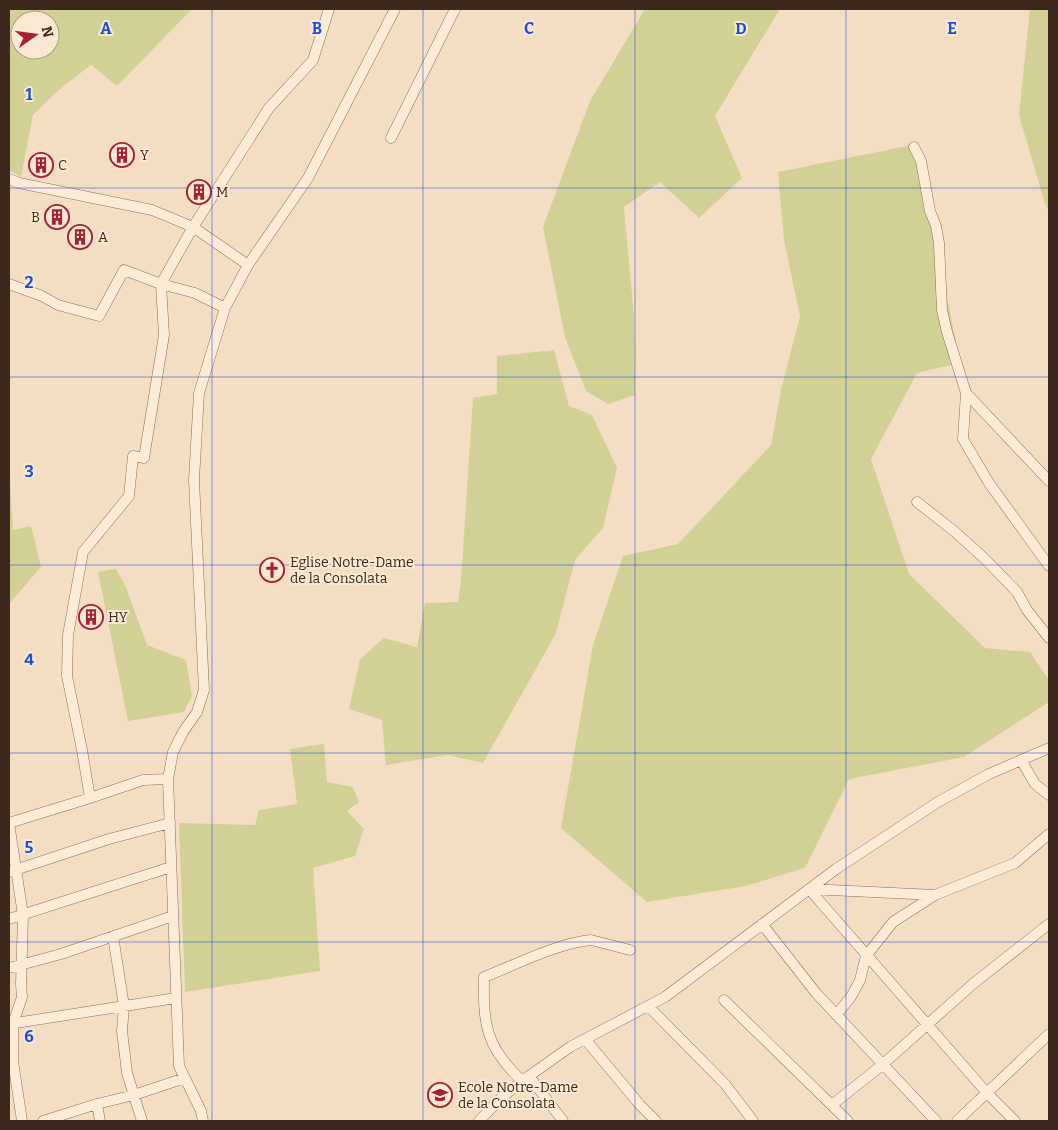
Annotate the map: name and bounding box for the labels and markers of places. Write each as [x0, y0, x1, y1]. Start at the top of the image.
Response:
building icon: Y [109, 142, 135, 168]
place label: Y [140, 147, 149, 164]
building icon: C [28, 152, 54, 178]
place label: C [58, 157, 67, 174]
building icon: M [186, 179, 212, 205]
place label: M [216, 184, 228, 201]
building icon: B [44, 204, 70, 230]
place label: B [31, 209, 40, 226]
building icon: A [67, 224, 93, 250]
place label: A [98, 229, 108, 246]
place label: Eglise Notre-Dame de la Consolata [290, 554, 414, 587]
church icon: Eglise Notre-Dame de la Consolata [259, 557, 285, 583]
building icon: HY [78, 604, 104, 630]
place label: HY [108, 609, 128, 626]
place label: Ecole Notre-Dame de la Consolata [458, 1079, 578, 1112]
school or university icon: Ecole Notre-Dame de la Consolata [427, 1082, 453, 1108]

